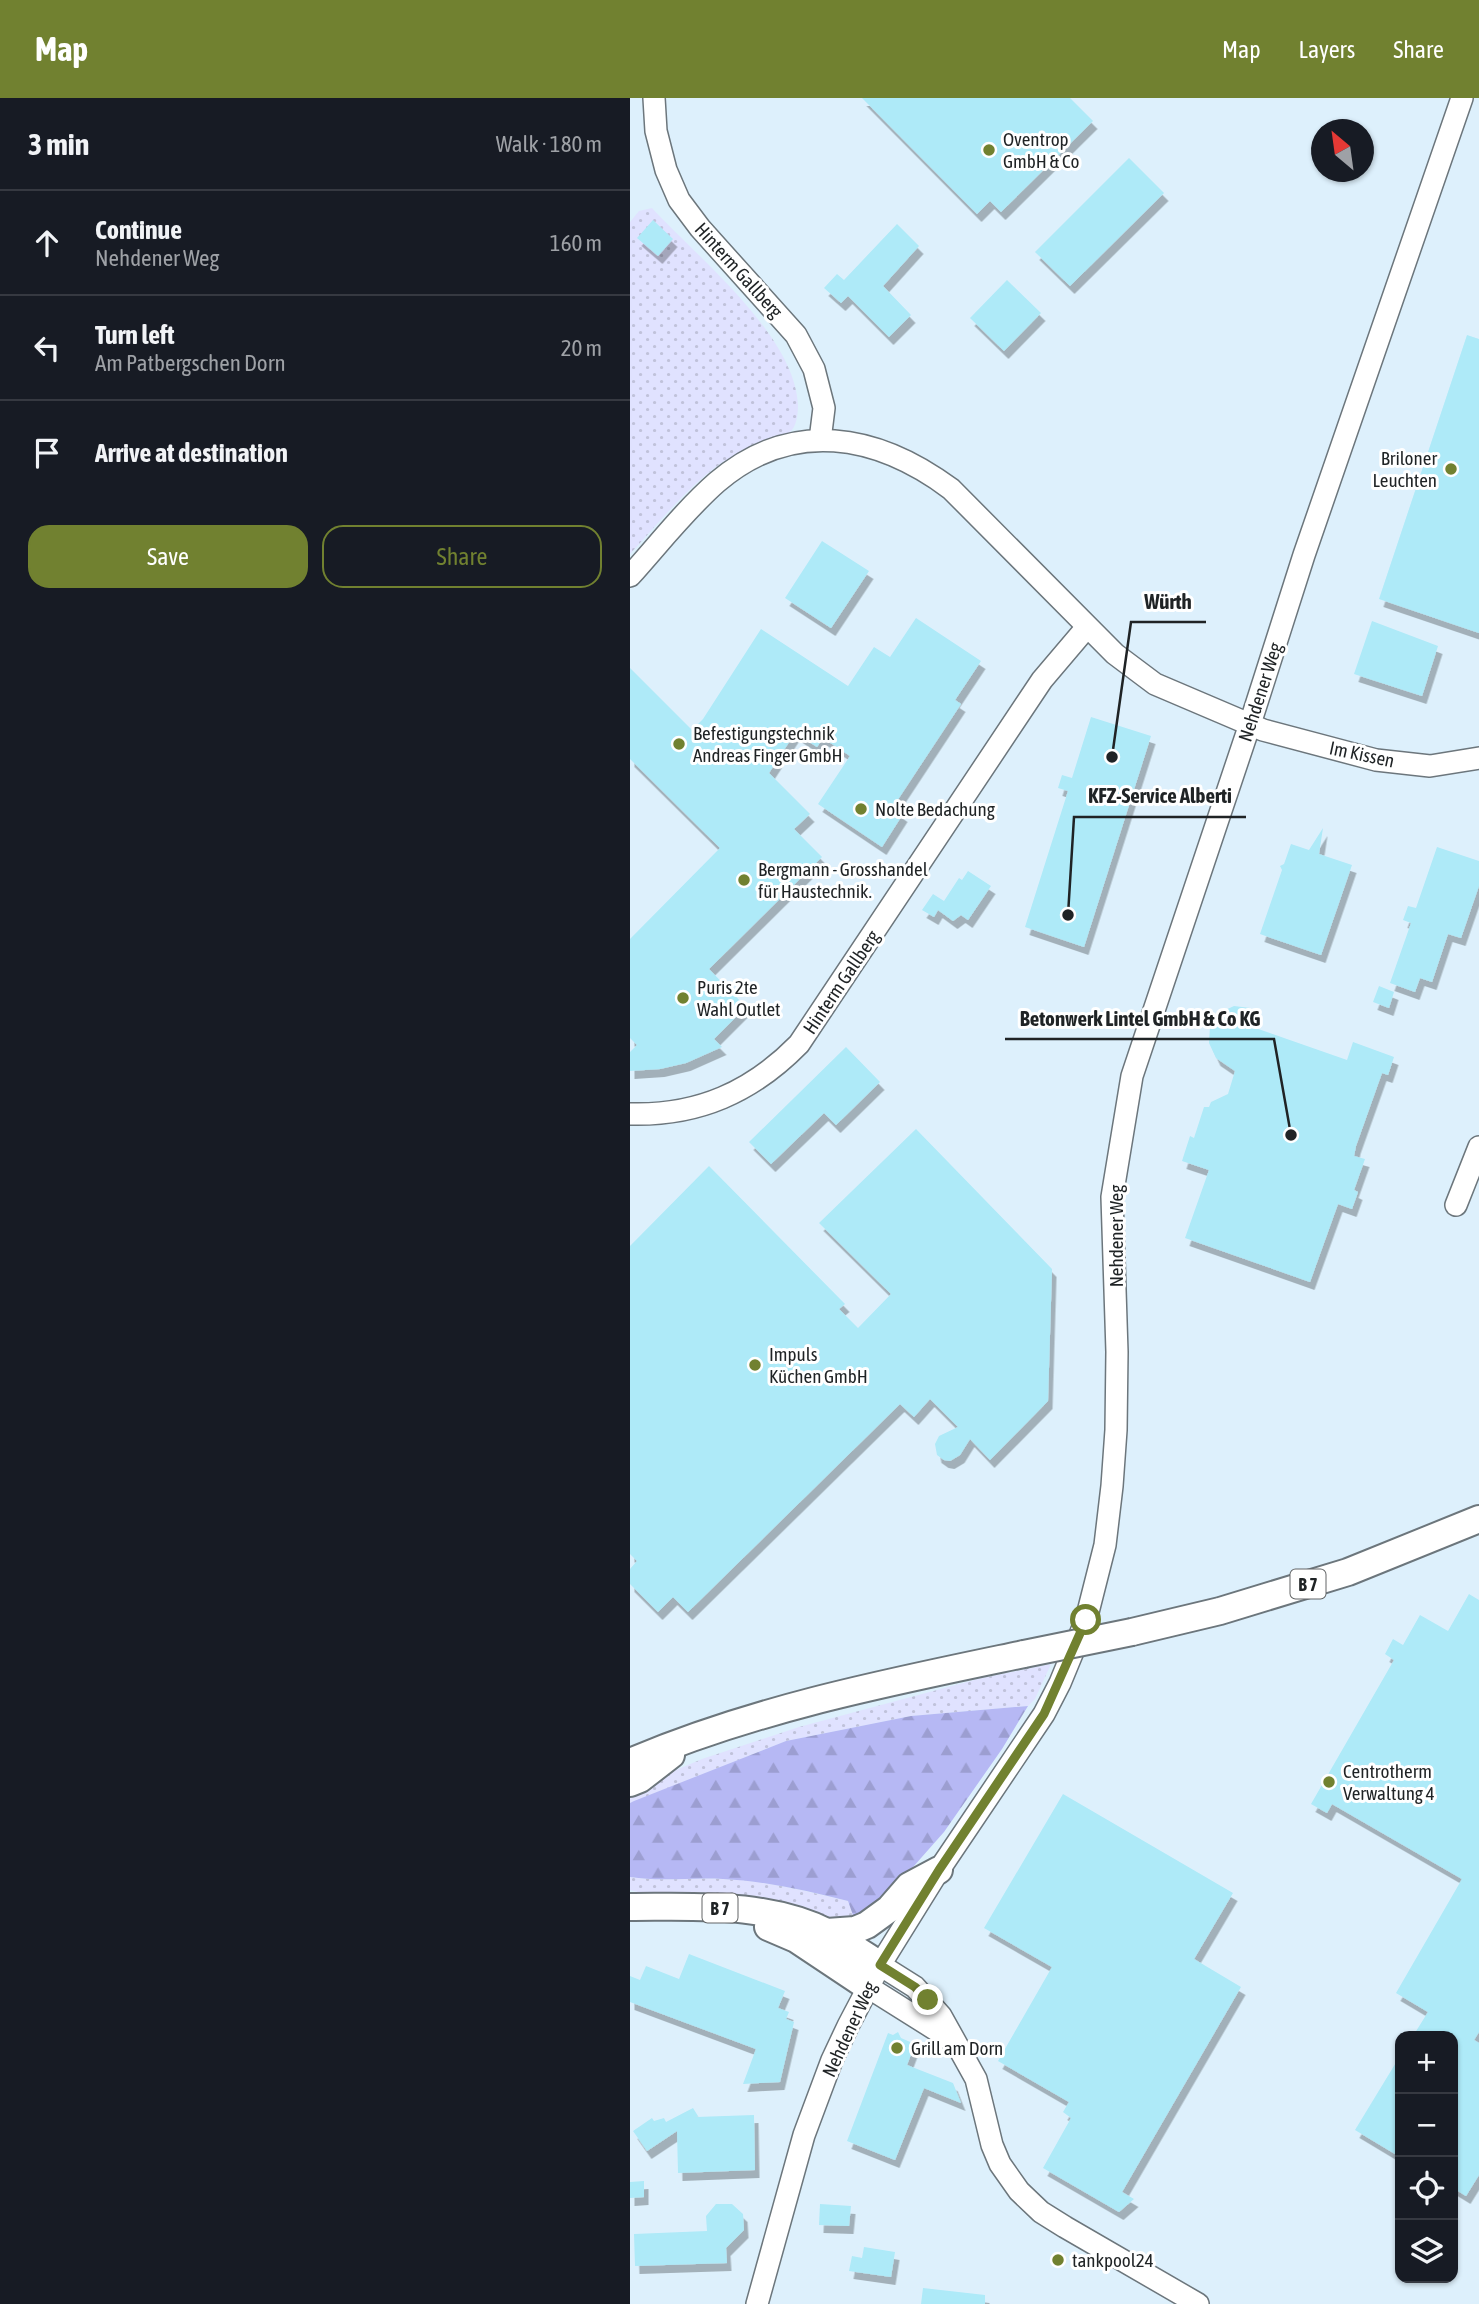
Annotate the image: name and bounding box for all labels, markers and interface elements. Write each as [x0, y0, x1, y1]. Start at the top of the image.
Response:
text: Map [35, 30, 88, 68]
text: Map [1222, 36, 1261, 63]
text: Layers [1299, 36, 1355, 63]
text: Share [1393, 36, 1444, 63]
north arrow [1311, 119, 1374, 182]
text: 3 min [28, 127, 89, 161]
place label: Oventrop GmbH & Co [1003, 128, 1079, 172]
text: Walk · 180 m [496, 131, 602, 157]
marker: Oventrop GmbH & Co [981, 142, 997, 158]
text: Continue [95, 215, 182, 245]
street label: Hinterm Gallberg [691, 218, 788, 323]
icon: ahead [28, 224, 66, 262]
text: 160 m [550, 230, 602, 256]
text: Nehdener Weg [95, 245, 219, 271]
text: Turn left [95, 320, 175, 350]
icon: left [28, 329, 66, 367]
text: 20 m [561, 335, 602, 361]
text: Am Patbergschen Dorn [95, 350, 286, 376]
icon: arrive [28, 434, 66, 472]
text: Arrive at destination [95, 438, 288, 468]
place label: Briloner Leuchten [1372, 447, 1437, 491]
marker: Briloner Leuchten [1443, 461, 1459, 477]
button: Save [28, 525, 308, 588]
button: Share [322, 525, 602, 588]
callout: Würth [1131, 580, 1206, 622]
text: Würth [1143, 589, 1192, 613]
street label: Nehdener Weg [1234, 639, 1287, 744]
place label: Befestigungstechnik Andreas Finger GmbH [693, 722, 843, 766]
marker: Befestigungstechnik Andreas Finger GmbH [671, 736, 687, 752]
street label: Im Kissen [1327, 736, 1397, 772]
callout: KFZ-Service Alberti [1074, 775, 1246, 817]
text: KFZ-Service Alberti [1088, 783, 1232, 807]
place label: Nolte Bedachung [875, 798, 996, 820]
marker: Nolte Bedachung [853, 801, 869, 817]
place label: Bergmann - Grosshandel für Haustechnik. [758, 858, 928, 902]
marker: Bergmann - Grosshandel für Haustechnik. [736, 872, 752, 888]
street label: Hinterm Gallberg [798, 925, 884, 1038]
place label: Puris 2te Wahl Outlet [697, 976, 781, 1020]
marker: Puris 2te Wahl Outlet [675, 990, 691, 1006]
callout: Betonwerk Lintel GmbH & Co KG [1005, 997, 1274, 1039]
text: Betonwerk Lintel GmbH & Co KG [1020, 1006, 1260, 1030]
street label: Nehdener Weg [1105, 1184, 1127, 1287]
place label: Impuls Küchen GmbH [769, 1343, 868, 1387]
marker: Impuls Küchen GmbH [747, 1357, 763, 1373]
road number: B 7 [1290, 1569, 1326, 1598]
route start [1070, 1604, 1101, 1635]
place label: Centrotherm Verwaltung 4 [1343, 1760, 1435, 1804]
marker: Centrotherm Verwaltung 4 [1321, 1774, 1337, 1790]
road number: B 7 [702, 1894, 738, 1922]
street label: Nehdener Weg [817, 1977, 881, 2080]
route end [912, 1984, 943, 2015]
map controls [1395, 2031, 1458, 2283]
button: + [1395, 2031, 1458, 2094]
place label: Grill am Dorn [911, 2037, 1003, 2059]
marker: Grill am Dorn [889, 2040, 905, 2056]
button: − [1395, 2094, 1458, 2157]
button: locate [1395, 2157, 1458, 2220]
button: layers [1395, 2220, 1458, 2283]
place label: tankpool24 [1072, 2249, 1154, 2271]
marker: tankpool24 [1050, 2252, 1066, 2268]

